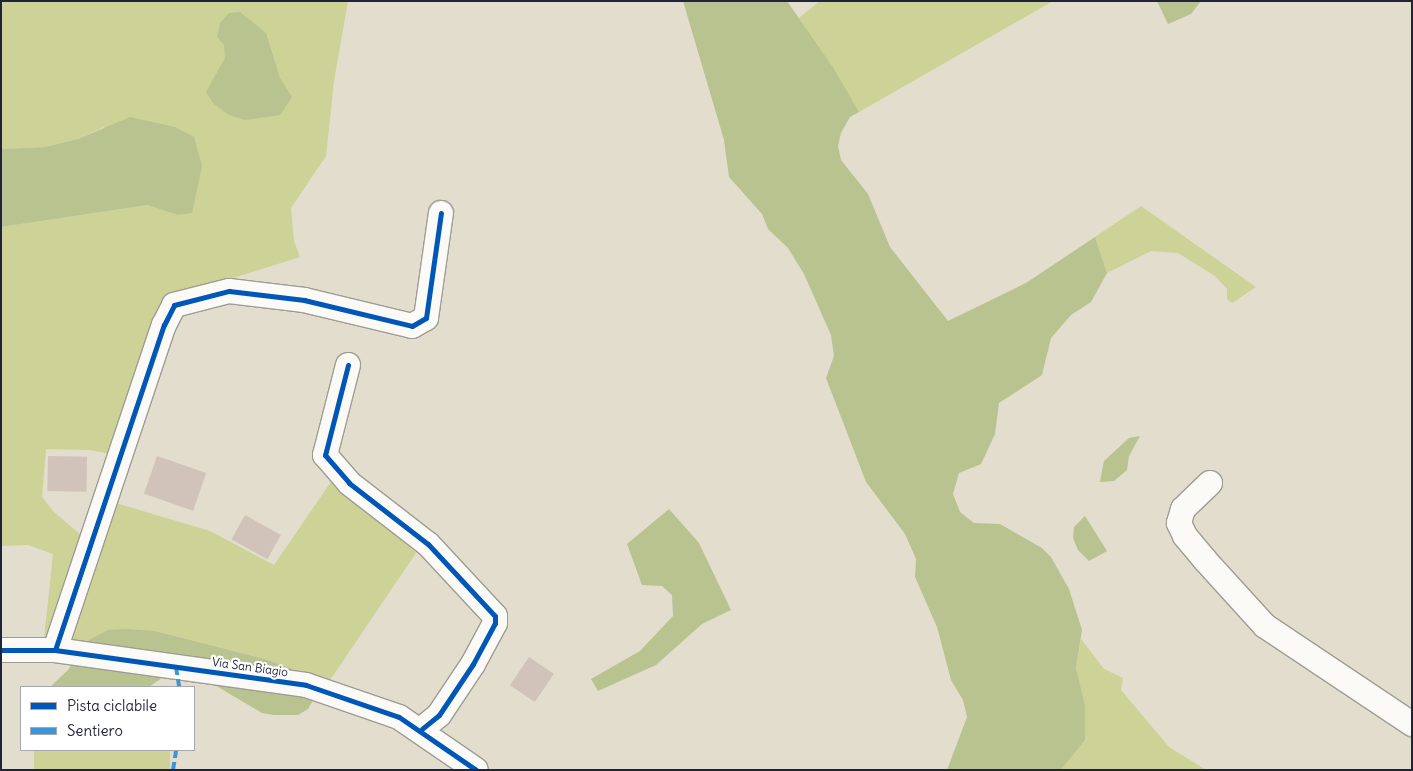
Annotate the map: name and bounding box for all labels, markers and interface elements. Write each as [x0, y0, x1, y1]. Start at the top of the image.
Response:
street label: Via San Biagio [211, 655, 289, 679]
legend [20, 686, 195, 751]
text: Pista ciclabile [67, 696, 157, 715]
text: Sentiero [67, 721, 123, 740]

